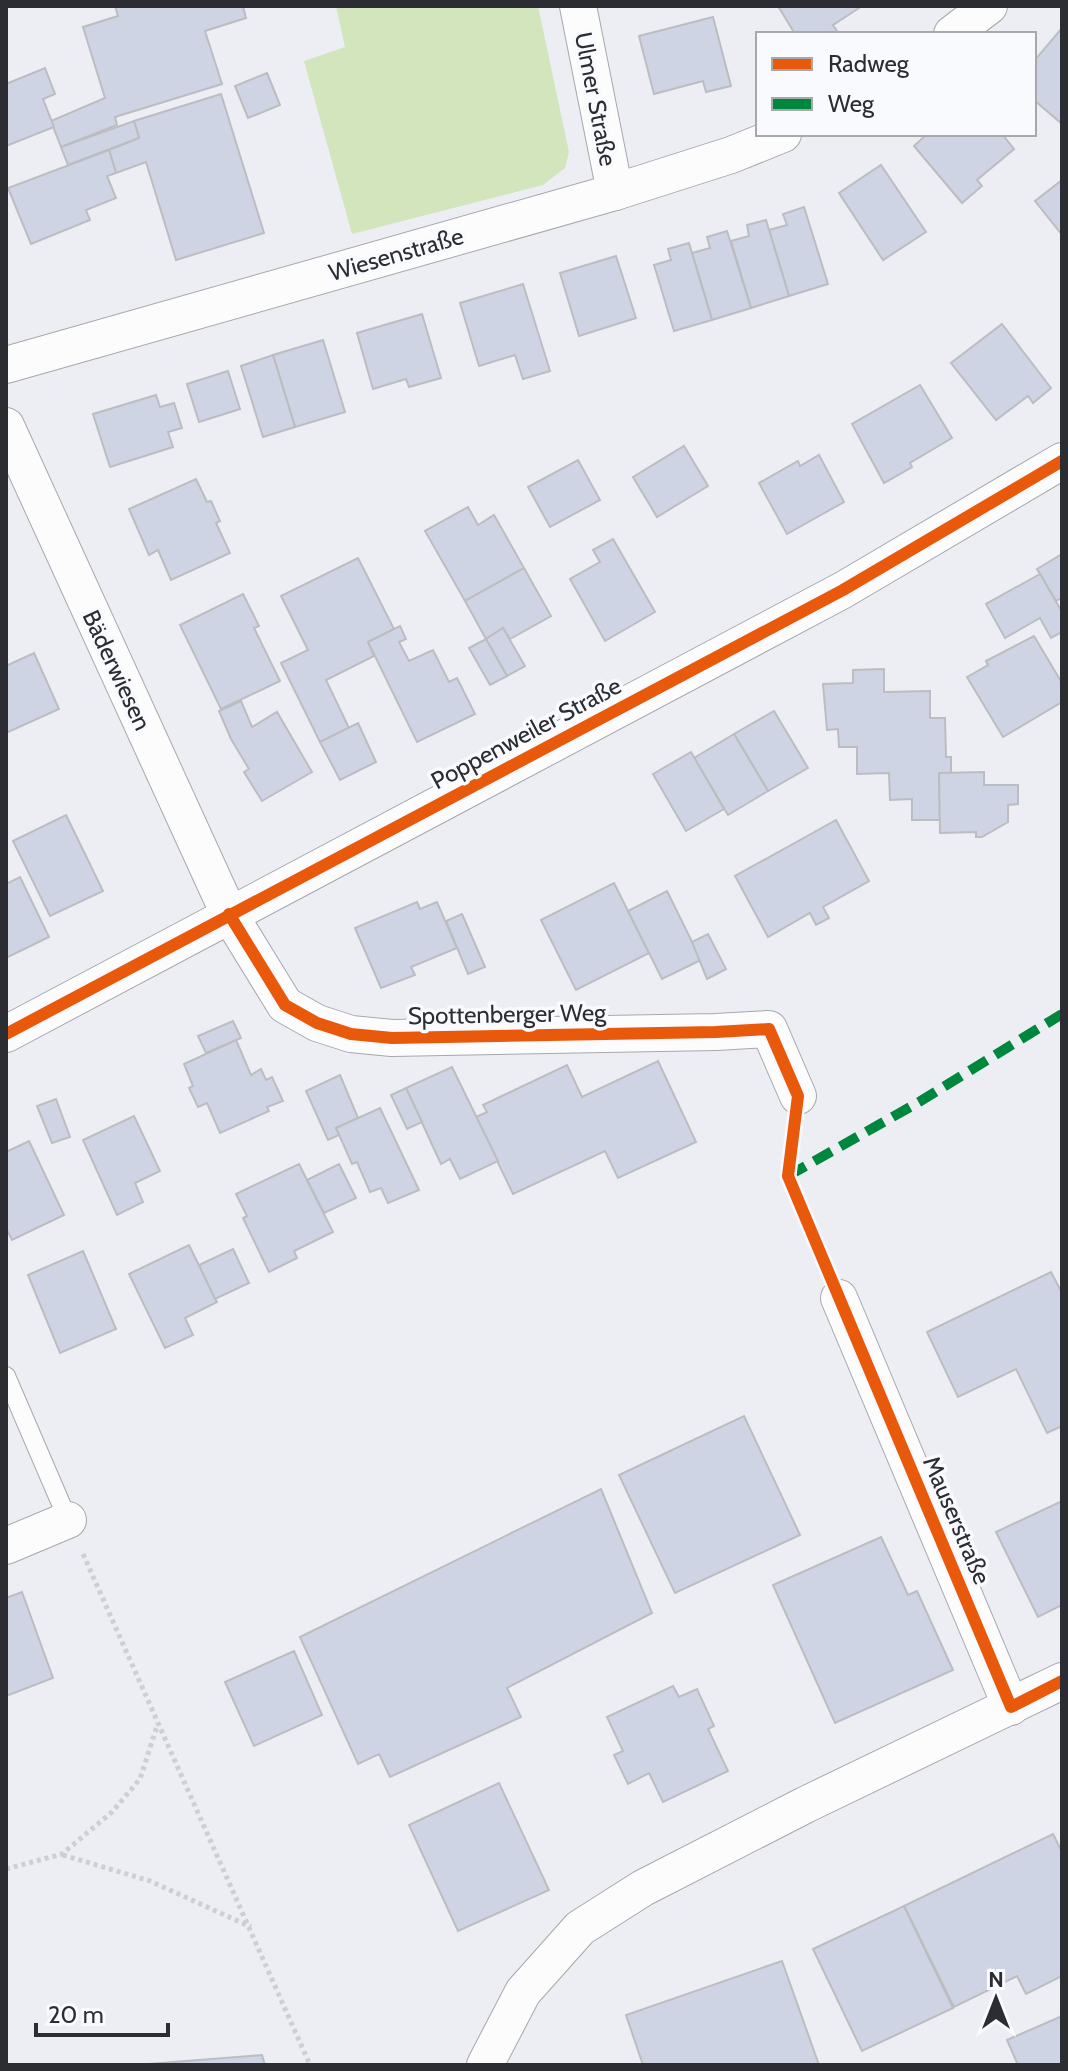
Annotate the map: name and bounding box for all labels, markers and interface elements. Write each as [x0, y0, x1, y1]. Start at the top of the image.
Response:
street label: Ulmer Straße [569, 30, 623, 168]
legend [756, 32, 1036, 136]
text: Radweg [828, 49, 910, 78]
text: Weg [828, 89, 875, 118]
street label: Wiesenstraße [325, 221, 467, 287]
street label: Bäderwiesen [77, 605, 157, 735]
street label: Poppenweiler Straße [426, 671, 626, 795]
street label: Spottenberger Weg [408, 998, 607, 1030]
street label: Mauserstraße [917, 1452, 997, 1588]
north arrow [956, 1959, 1036, 2039]
text: N [988, 1966, 1004, 1993]
scale bar [36, 1987, 168, 2037]
text: 20 m [48, 2000, 104, 2029]

